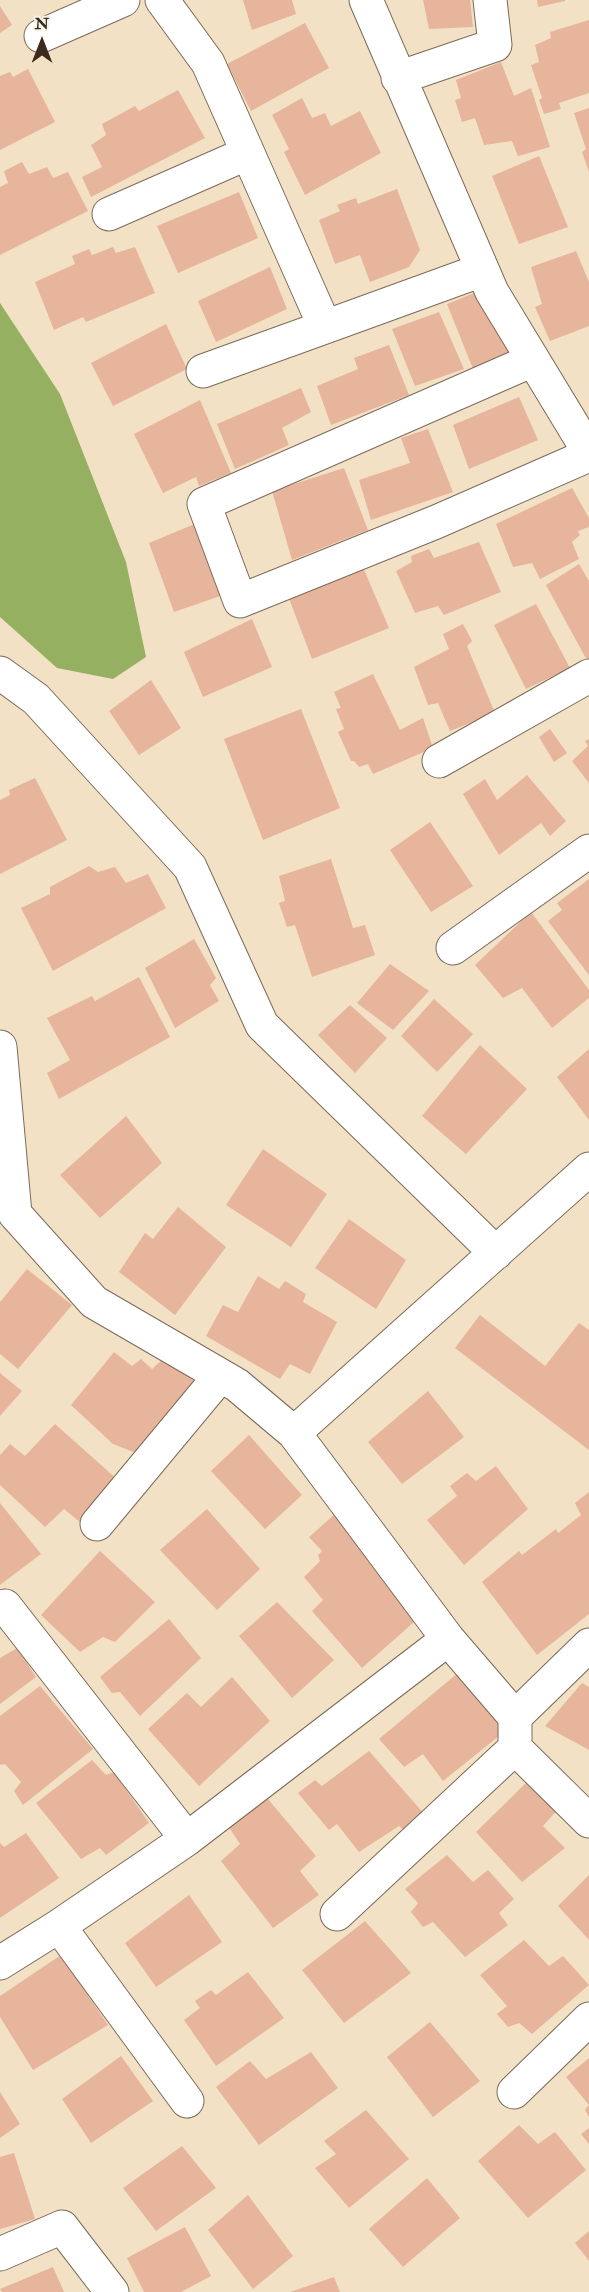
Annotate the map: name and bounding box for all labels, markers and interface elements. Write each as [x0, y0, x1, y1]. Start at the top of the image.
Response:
north arrow [12, 12, 72, 72]
text: N [35, 14, 49, 34]

